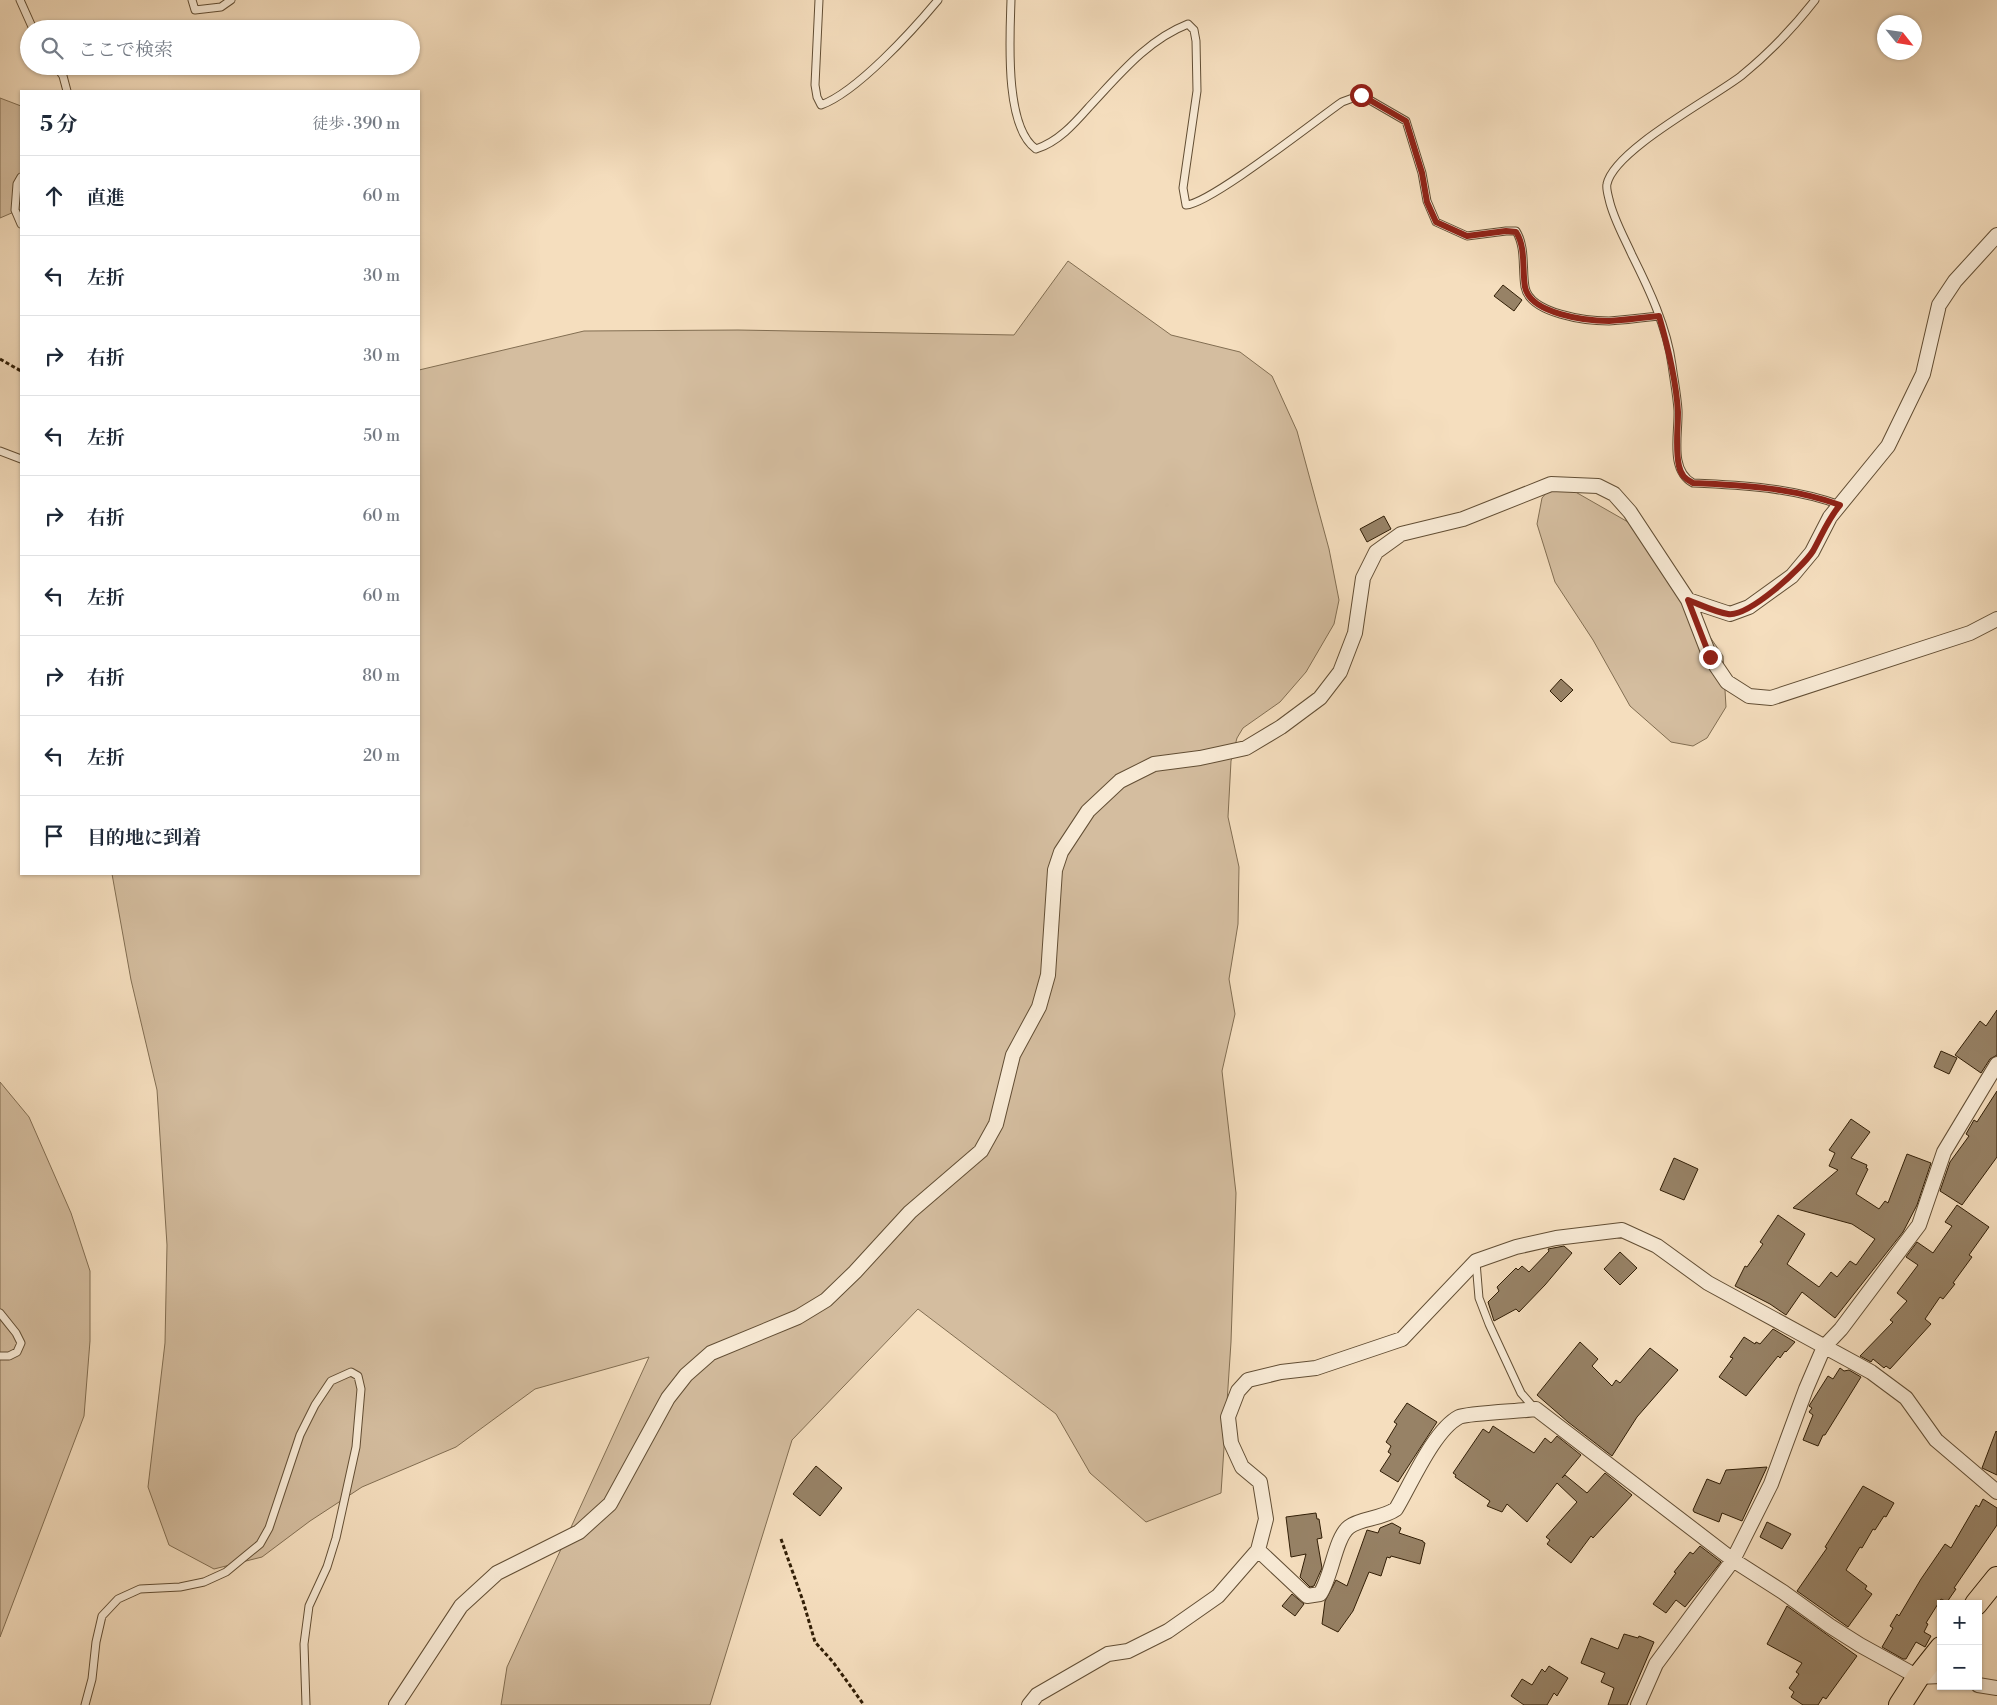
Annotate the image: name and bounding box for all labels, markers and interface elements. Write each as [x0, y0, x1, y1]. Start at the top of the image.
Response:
north arrow [1877, 15, 1922, 60]
search box [20, 20, 420, 75]
icon: search [38, 34, 66, 62]
text: ここで検索 [78, 38, 173, 62]
route start [1350, 84, 1373, 107]
text: 5 分 [40, 112, 77, 138]
text: 徒歩 · 390 m [312, 114, 400, 134]
icon: ahead [40, 182, 68, 210]
text: 直進 [87, 186, 125, 210]
text: 60 m [362, 186, 400, 206]
icon: left [40, 262, 68, 290]
text: 左折 [87, 266, 125, 290]
text: 30 m [363, 266, 400, 286]
icon: right [40, 342, 68, 370]
text: 右折 [87, 346, 125, 370]
text: 30 m [363, 346, 400, 366]
icon: left [40, 422, 68, 450]
text: 左折 [87, 426, 125, 450]
text: 50 m [363, 426, 400, 446]
icon: right [40, 502, 68, 530]
text: 右折 [87, 506, 125, 530]
text: 60 m [362, 506, 400, 526]
icon: left [40, 582, 68, 610]
text: 左折 [87, 586, 125, 610]
text: 60 m [362, 586, 400, 606]
route end [1699, 646, 1722, 669]
icon: right [40, 662, 68, 690]
text: 右折 [87, 666, 125, 690]
text: 80 m [362, 666, 400, 686]
icon: left [40, 742, 68, 770]
text: 左折 [87, 746, 125, 770]
text: 20 m [363, 746, 400, 766]
icon: arrive [40, 822, 68, 850]
text: 目的地に到着 [87, 826, 201, 850]
map controls [1937, 1600, 1982, 1690]
button: + [1937, 1600, 1982, 1645]
button: − [1937, 1645, 1982, 1690]

